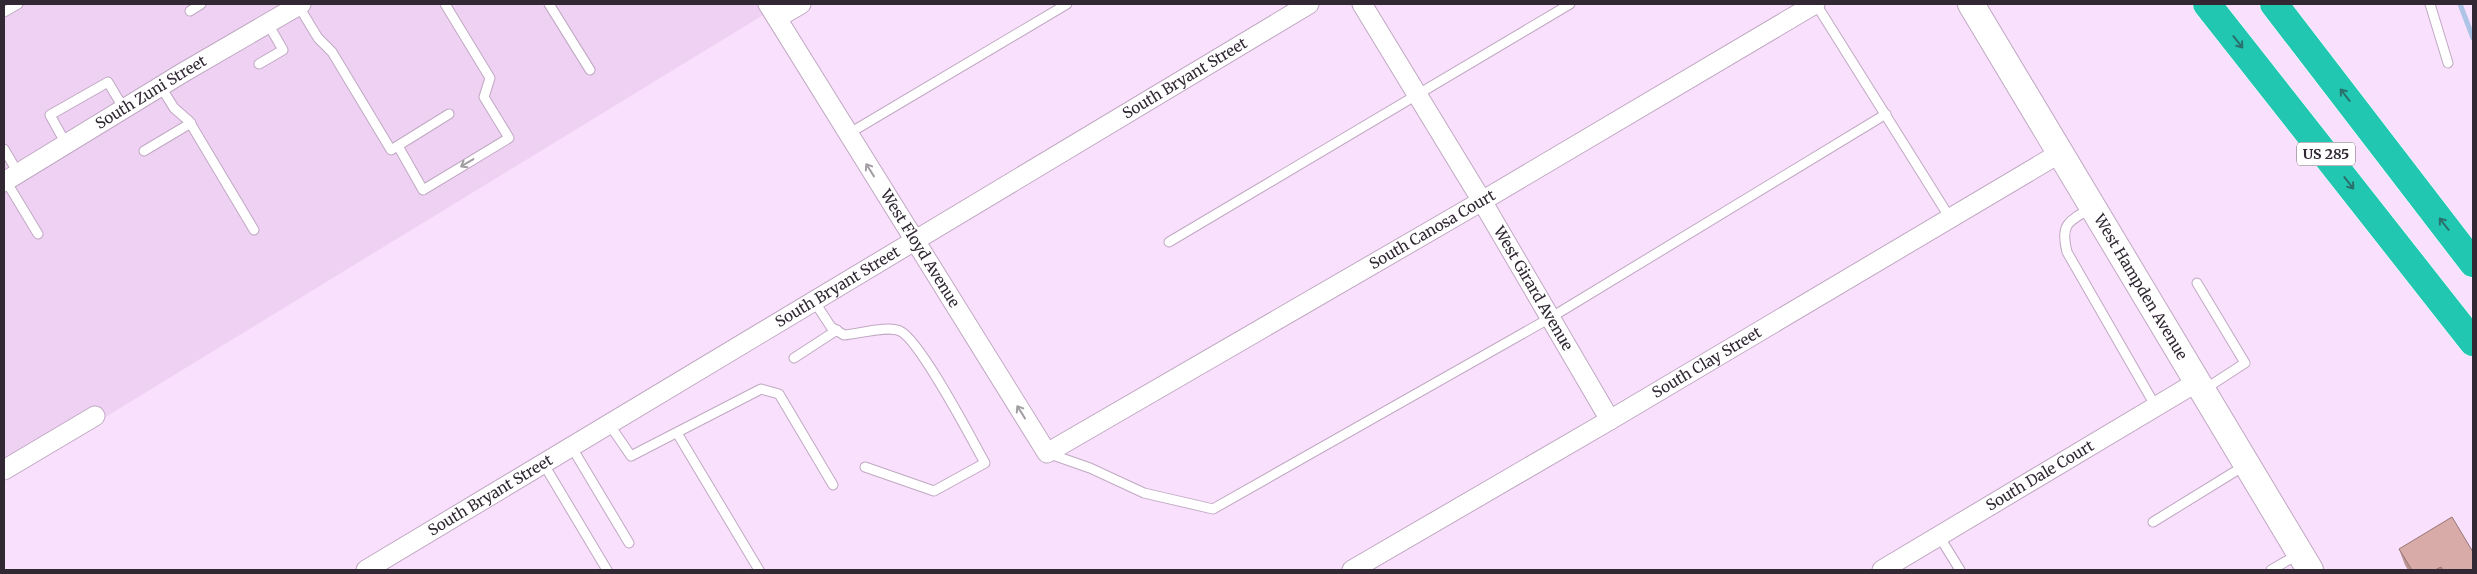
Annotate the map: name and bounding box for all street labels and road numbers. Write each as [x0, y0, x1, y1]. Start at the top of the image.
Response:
street label: South Bryant Street [1119, 33, 1250, 123]
street label: South Zuni Street [92, 51, 210, 133]
road number: US 285 [2297, 142, 2355, 166]
street label: West Floyd Avenue [876, 185, 964, 311]
street label: South Canosa Court [1366, 185, 1499, 273]
street label: West Hampden Avenue [2090, 210, 2192, 363]
street label: West Girard Avenue [1489, 222, 1577, 354]
street label: South Bryant Street [772, 242, 903, 331]
street label: South Clay Street [1648, 322, 1765, 402]
street label: South Dale Court [1982, 436, 2097, 515]
street label: South Bryant Street [424, 450, 556, 540]

